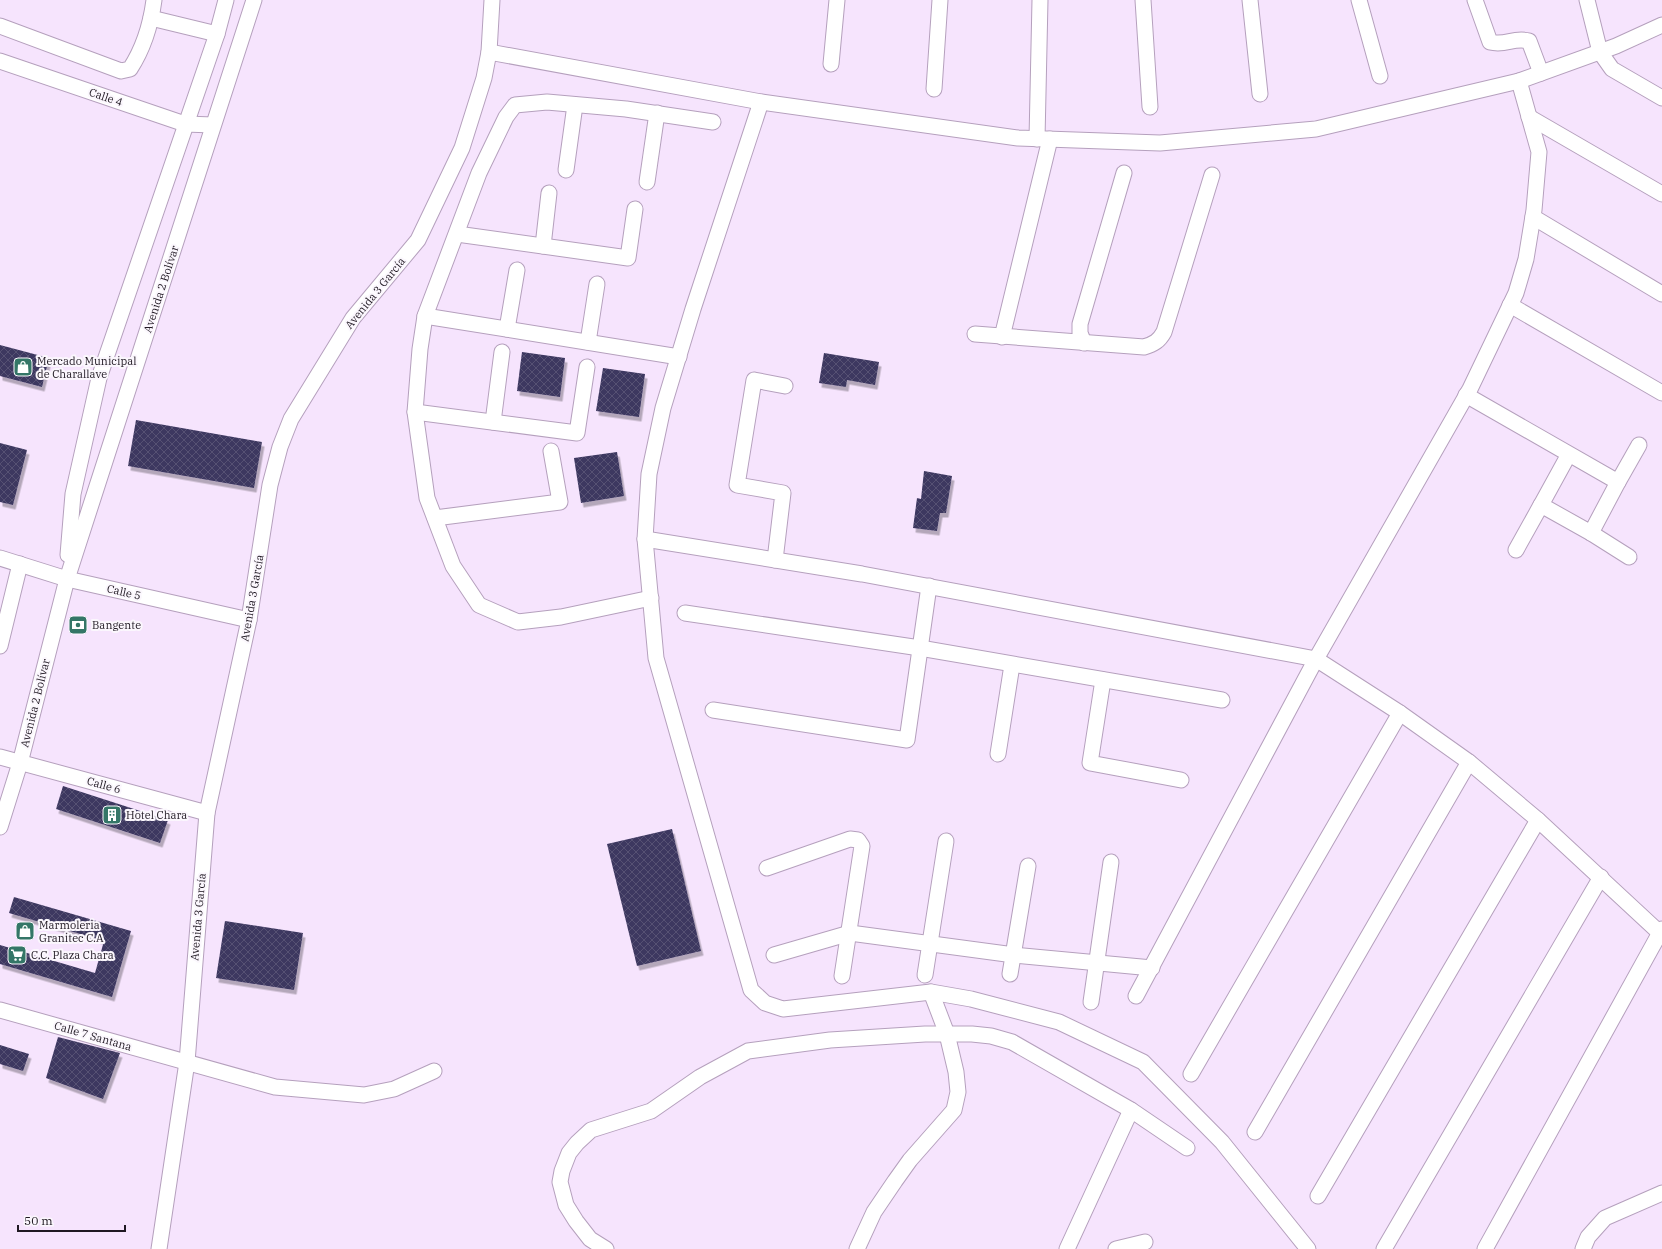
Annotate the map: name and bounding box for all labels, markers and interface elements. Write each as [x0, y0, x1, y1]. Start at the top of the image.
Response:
street label: Calle 4 [87, 85, 125, 109]
street label: Avenida 2 Bolívar [140, 244, 182, 334]
street label: Avenida 3 García [342, 254, 408, 332]
place label: Mercado Municipal de Charallave [37, 354, 137, 381]
shop icon: Mercado Municipal de Charallave [12, 356, 34, 378]
street label: Avenida 3 García [237, 554, 267, 642]
street label: Calle 5 [106, 581, 142, 603]
bank icon: Bangente [67, 614, 89, 636]
place label: Bangente [92, 618, 141, 632]
street label: Avenida 2 Bolívar [17, 657, 53, 749]
street label: Calle 6 [85, 774, 123, 796]
building icon: Hotel Chara [101, 804, 123, 826]
place label: Hotel Chara [126, 808, 187, 822]
street label: Avenida 3 García [187, 873, 209, 961]
place label: Marmoleria Granitec C.A [39, 918, 104, 945]
shop icon: Marmoleria Granitec C.A [14, 920, 36, 942]
supermarket icon: C.C. Plaza Chara [6, 944, 28, 966]
place label: C.C. Plaza Chara [31, 948, 114, 962]
street label: Calle 7 Santana [53, 1018, 133, 1054]
scale bar [18, 1207, 125, 1233]
text: 50 m [24, 1213, 53, 1228]

